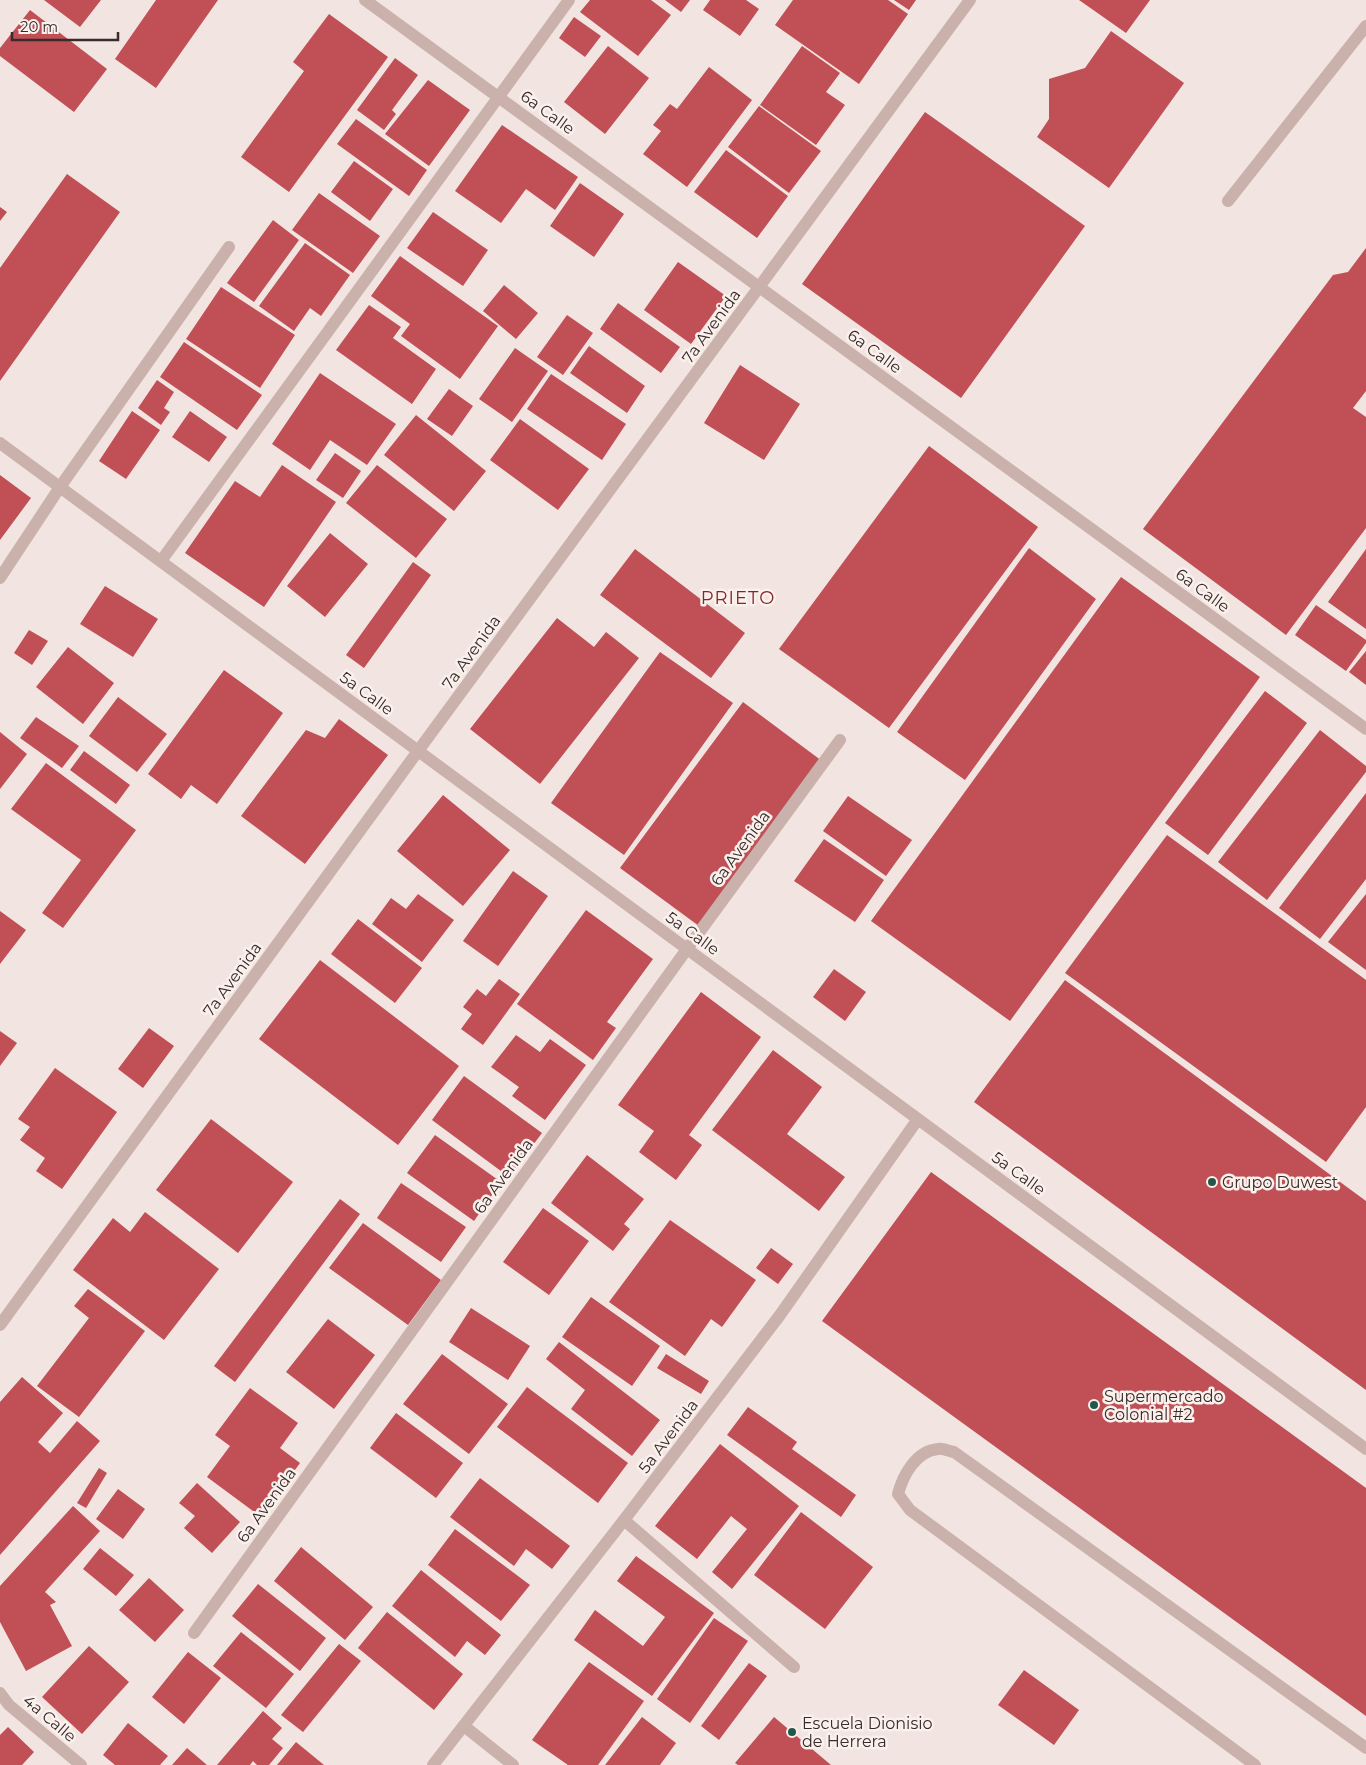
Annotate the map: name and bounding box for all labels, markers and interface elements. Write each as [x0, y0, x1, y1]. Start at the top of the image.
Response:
scale bar [12, 10, 119, 42]
text: 20 m [20, 17, 58, 36]
street label: 6a Calle [517, 86, 578, 138]
street label: 7a Avenida [678, 286, 745, 367]
street label: 6a Calle [844, 325, 905, 377]
street label: 6a Calle [1172, 564, 1233, 616]
district label: PRIETO [701, 587, 775, 609]
street label: 7a Avenida [438, 612, 505, 693]
street label: 5a Calle [336, 668, 397, 719]
street label: 6a Avenida [707, 807, 774, 889]
street label: 5a Calle [662, 908, 723, 959]
street label: 7a Avenida [199, 939, 266, 1020]
street label: 6a Avenida [470, 1135, 537, 1217]
street label: 5a Calle [988, 1148, 1049, 1199]
place label: Grupo Duwest [1222, 1173, 1339, 1192]
marker: Grupo Duwest [1206, 1176, 1218, 1188]
place label: Supermercado Colonial #2 [1104, 1387, 1224, 1424]
street label: 5a Avenida [635, 1396, 702, 1477]
marker: Supermercado Colonial #2 [1088, 1399, 1100, 1411]
street label: 6a Avenida [233, 1464, 300, 1546]
street label: 4a Calle [19, 1691, 80, 1746]
place label: Escuela Dionisio de Herrera [802, 1714, 933, 1751]
marker: Escuela Dionisio de Herrera [786, 1726, 798, 1738]

